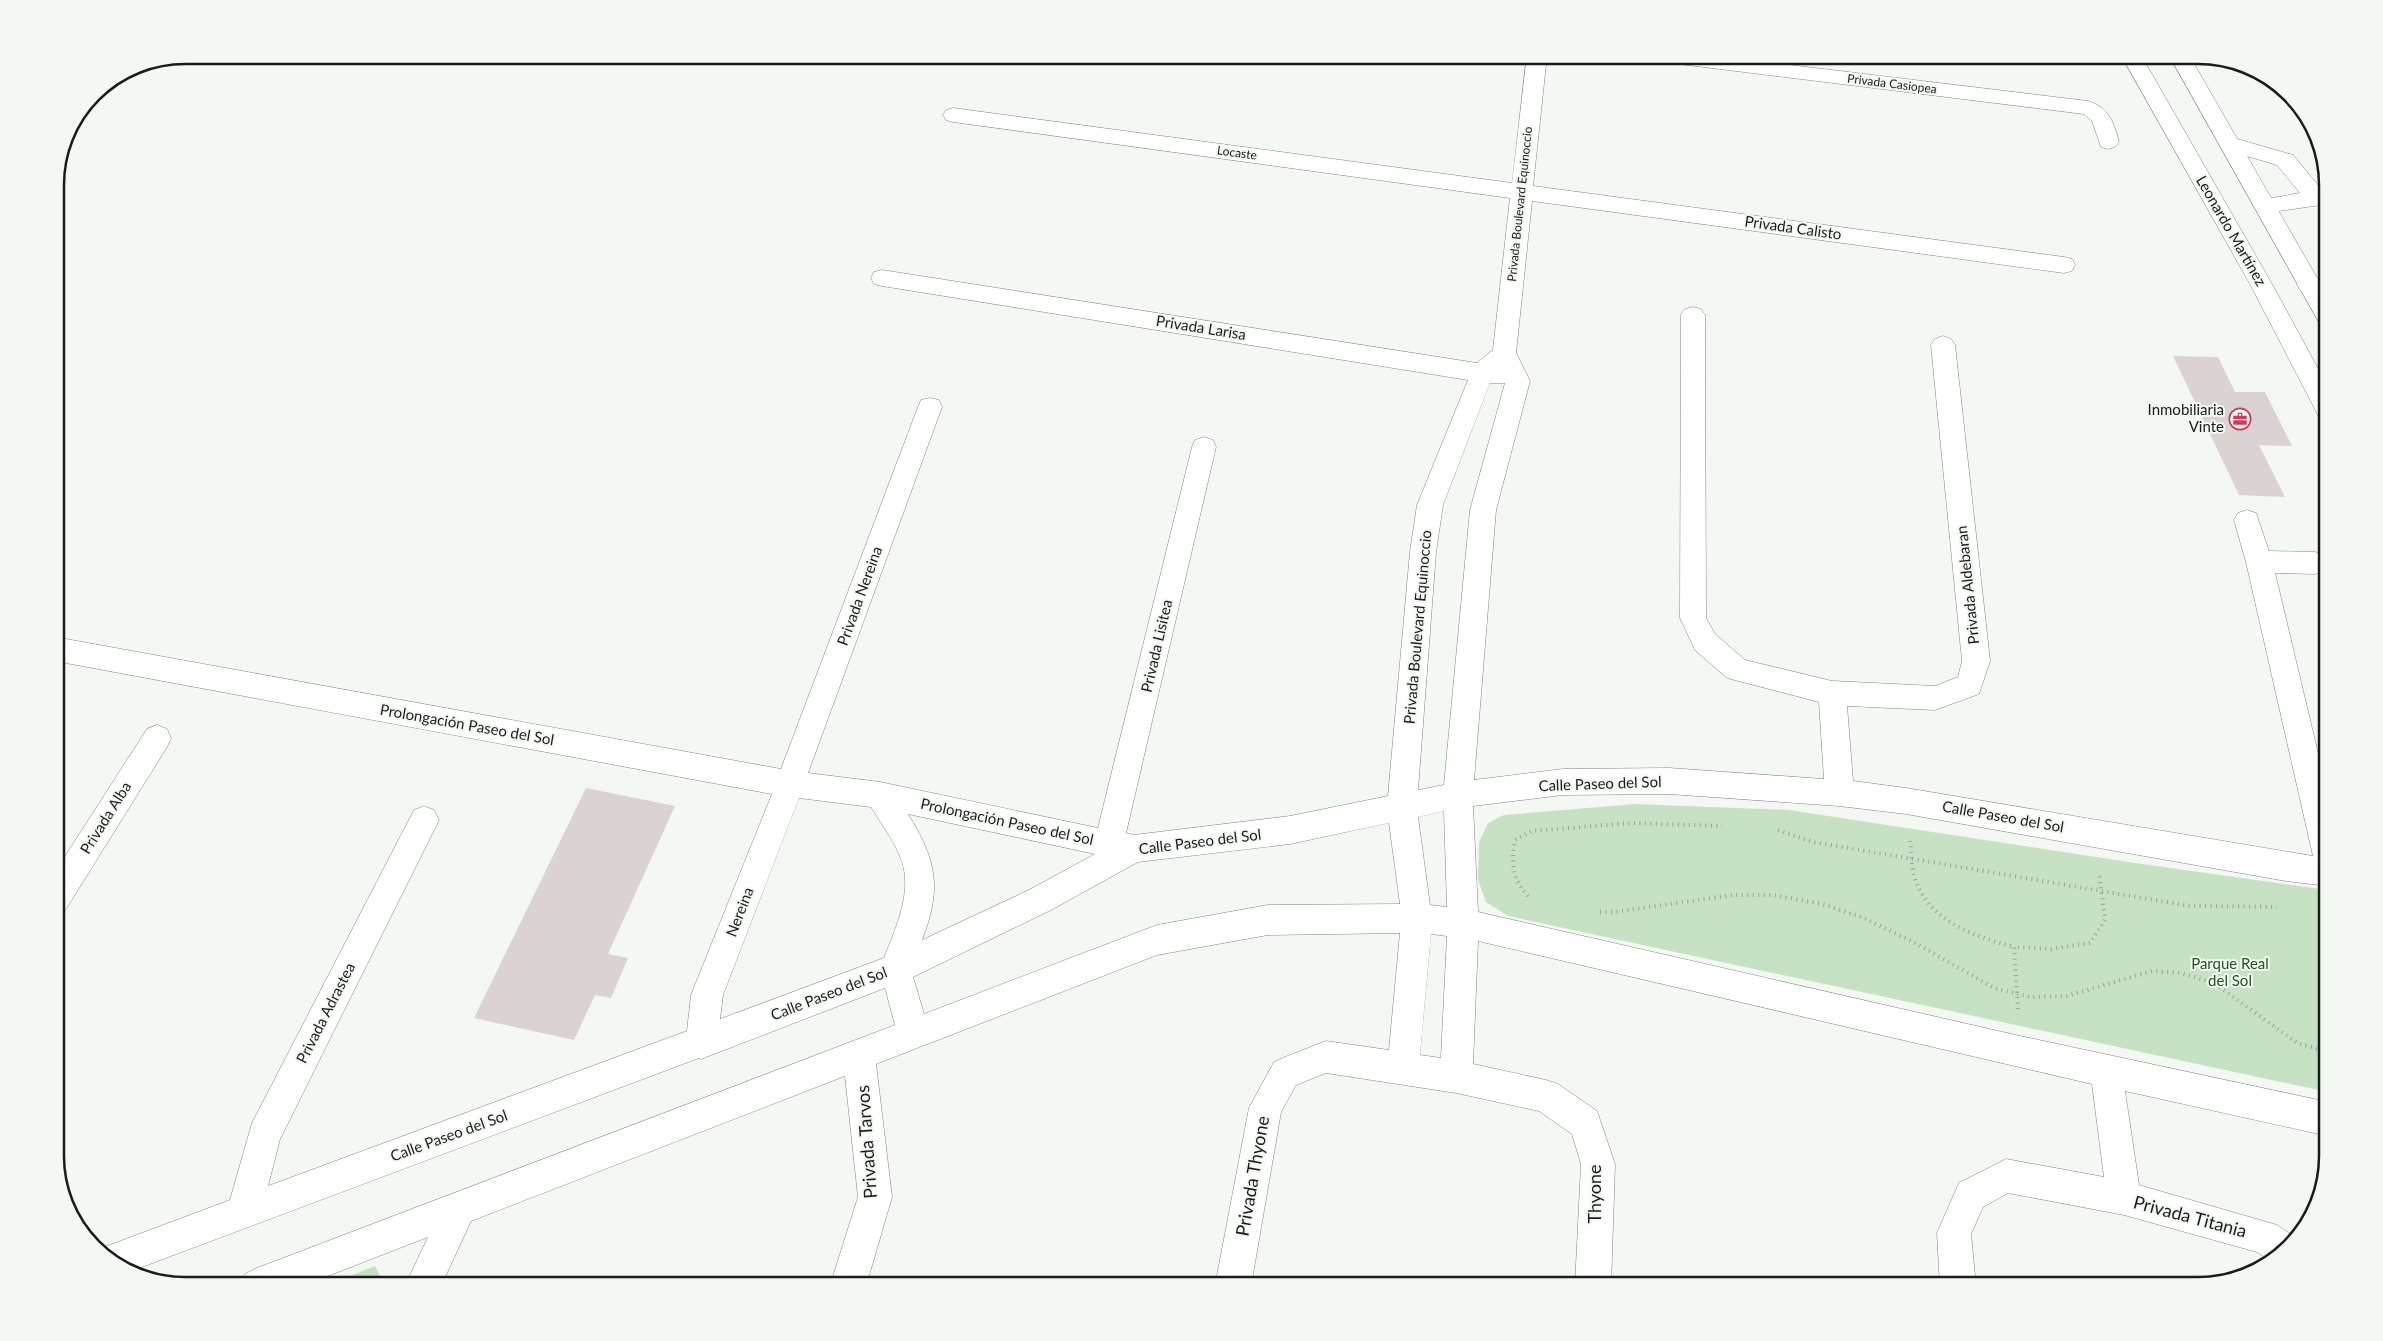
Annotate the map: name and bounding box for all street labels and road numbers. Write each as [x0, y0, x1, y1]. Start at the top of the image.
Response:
street label: Privada Casiopea [1846, 71, 1938, 96]
street label: Privada Boulevard Equinoccio [1504, 126, 1535, 282]
street label: Locaste [1216, 142, 1258, 163]
street label: Leonardo Martínez [2193, 172, 2271, 289]
street label: Privada Calisto [1744, 211, 1843, 243]
street label: Privada Larisa [1155, 311, 1247, 343]
street label: Privada Aldebaran [1952, 525, 1982, 645]
street label: Privada Boulevard Equinoccio [1400, 529, 1434, 725]
street label: Privada Nereina [833, 544, 885, 648]
street label: Privada Lisitea [1137, 598, 1175, 694]
street label: Prolongación Paseo del Sol [379, 700, 556, 748]
street label: Calle Paseo del Sol [1538, 772, 1662, 794]
street label: Privada Alba [76, 778, 134, 857]
street label: Prolongación Paseo del Sol [919, 794, 1095, 848]
street label: Calle Paseo del Sol [1941, 796, 2065, 836]
street label: Calle Paseo del Sol [1138, 825, 1262, 857]
street label: Nereina [721, 884, 757, 939]
street label: Privada Adrastea [292, 959, 358, 1066]
street label: Calle Paseo del Sol [768, 963, 889, 1024]
street label: Privada Tarvos [851, 1084, 881, 1200]
street label: Calle Paseo del Sol [388, 1106, 510, 1165]
street label: Privada Thyone [1231, 1114, 1273, 1238]
street label: Thyone [1583, 1164, 1605, 1224]
street label: Privada Titania [2131, 1190, 2249, 1242]

